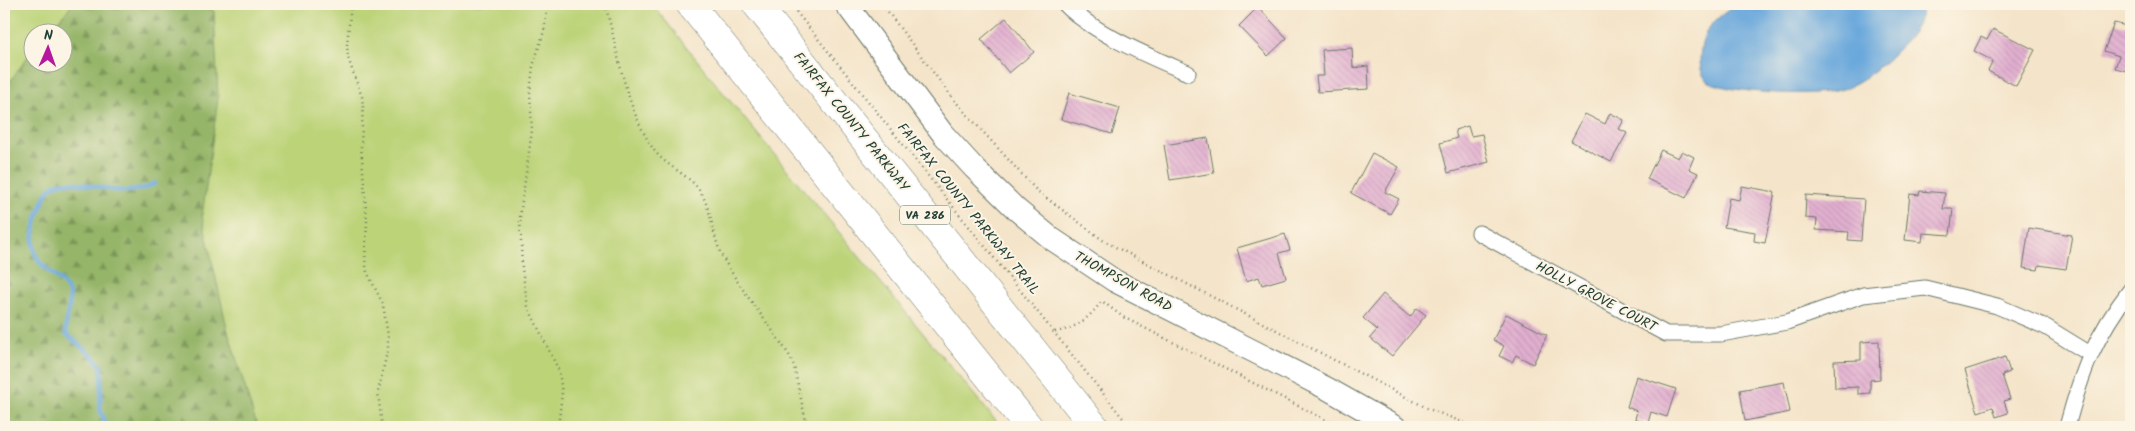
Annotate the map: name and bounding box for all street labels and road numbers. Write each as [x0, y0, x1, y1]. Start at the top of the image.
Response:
street label: FAIRFAX COUNTY PARKWAY [788, 47, 915, 197]
street label: FAIRFAX COUNTY PARKWAY TRAIL [891, 118, 1045, 300]
road number: VA 286 [900, 206, 950, 224]
street label: THOMPSON ROAD [1070, 246, 1176, 318]
street label: HOLLY GROVE COURT [1531, 256, 1662, 339]

